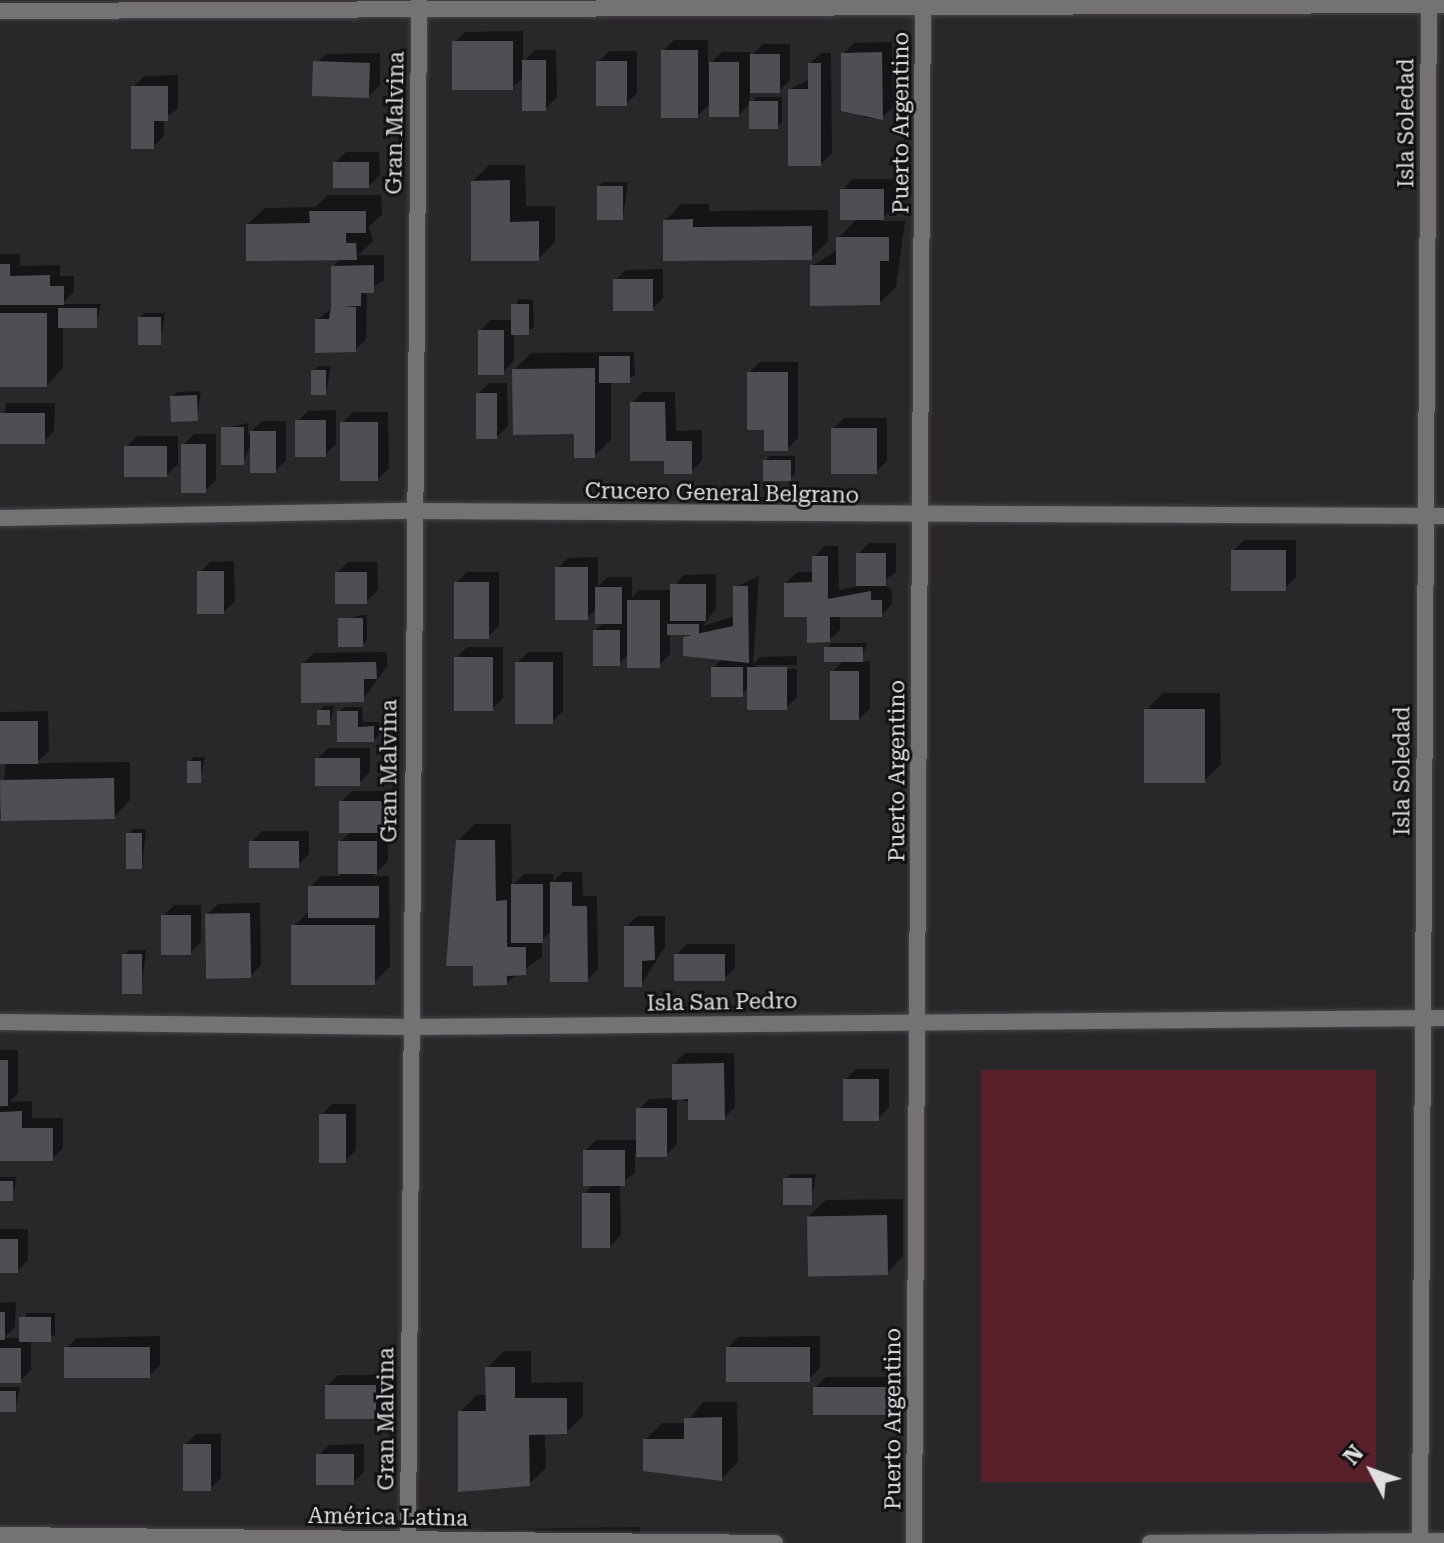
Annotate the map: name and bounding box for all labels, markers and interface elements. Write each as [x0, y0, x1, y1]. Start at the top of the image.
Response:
street label: Puerto Argentino [888, 32, 914, 214]
street label: Gran Malvina [381, 51, 409, 195]
street label: Isla Soledad [1393, 58, 1419, 188]
street label: Crucero General Belgrano [585, 477, 859, 509]
street label: Puerto Argentino [884, 680, 910, 862]
street label: Gran Malvina [376, 699, 402, 843]
street label: Isla Soledad [1389, 706, 1415, 836]
street label: Isla San Pedro [646, 987, 798, 1017]
street label: Puerto Argentino [880, 1328, 906, 1510]
street label: Gran Malvina [373, 1347, 399, 1491]
north arrow [1332, 1431, 1412, 1511]
text: N [1339, 1440, 1368, 1470]
street label: América Latina [308, 1502, 468, 1532]

